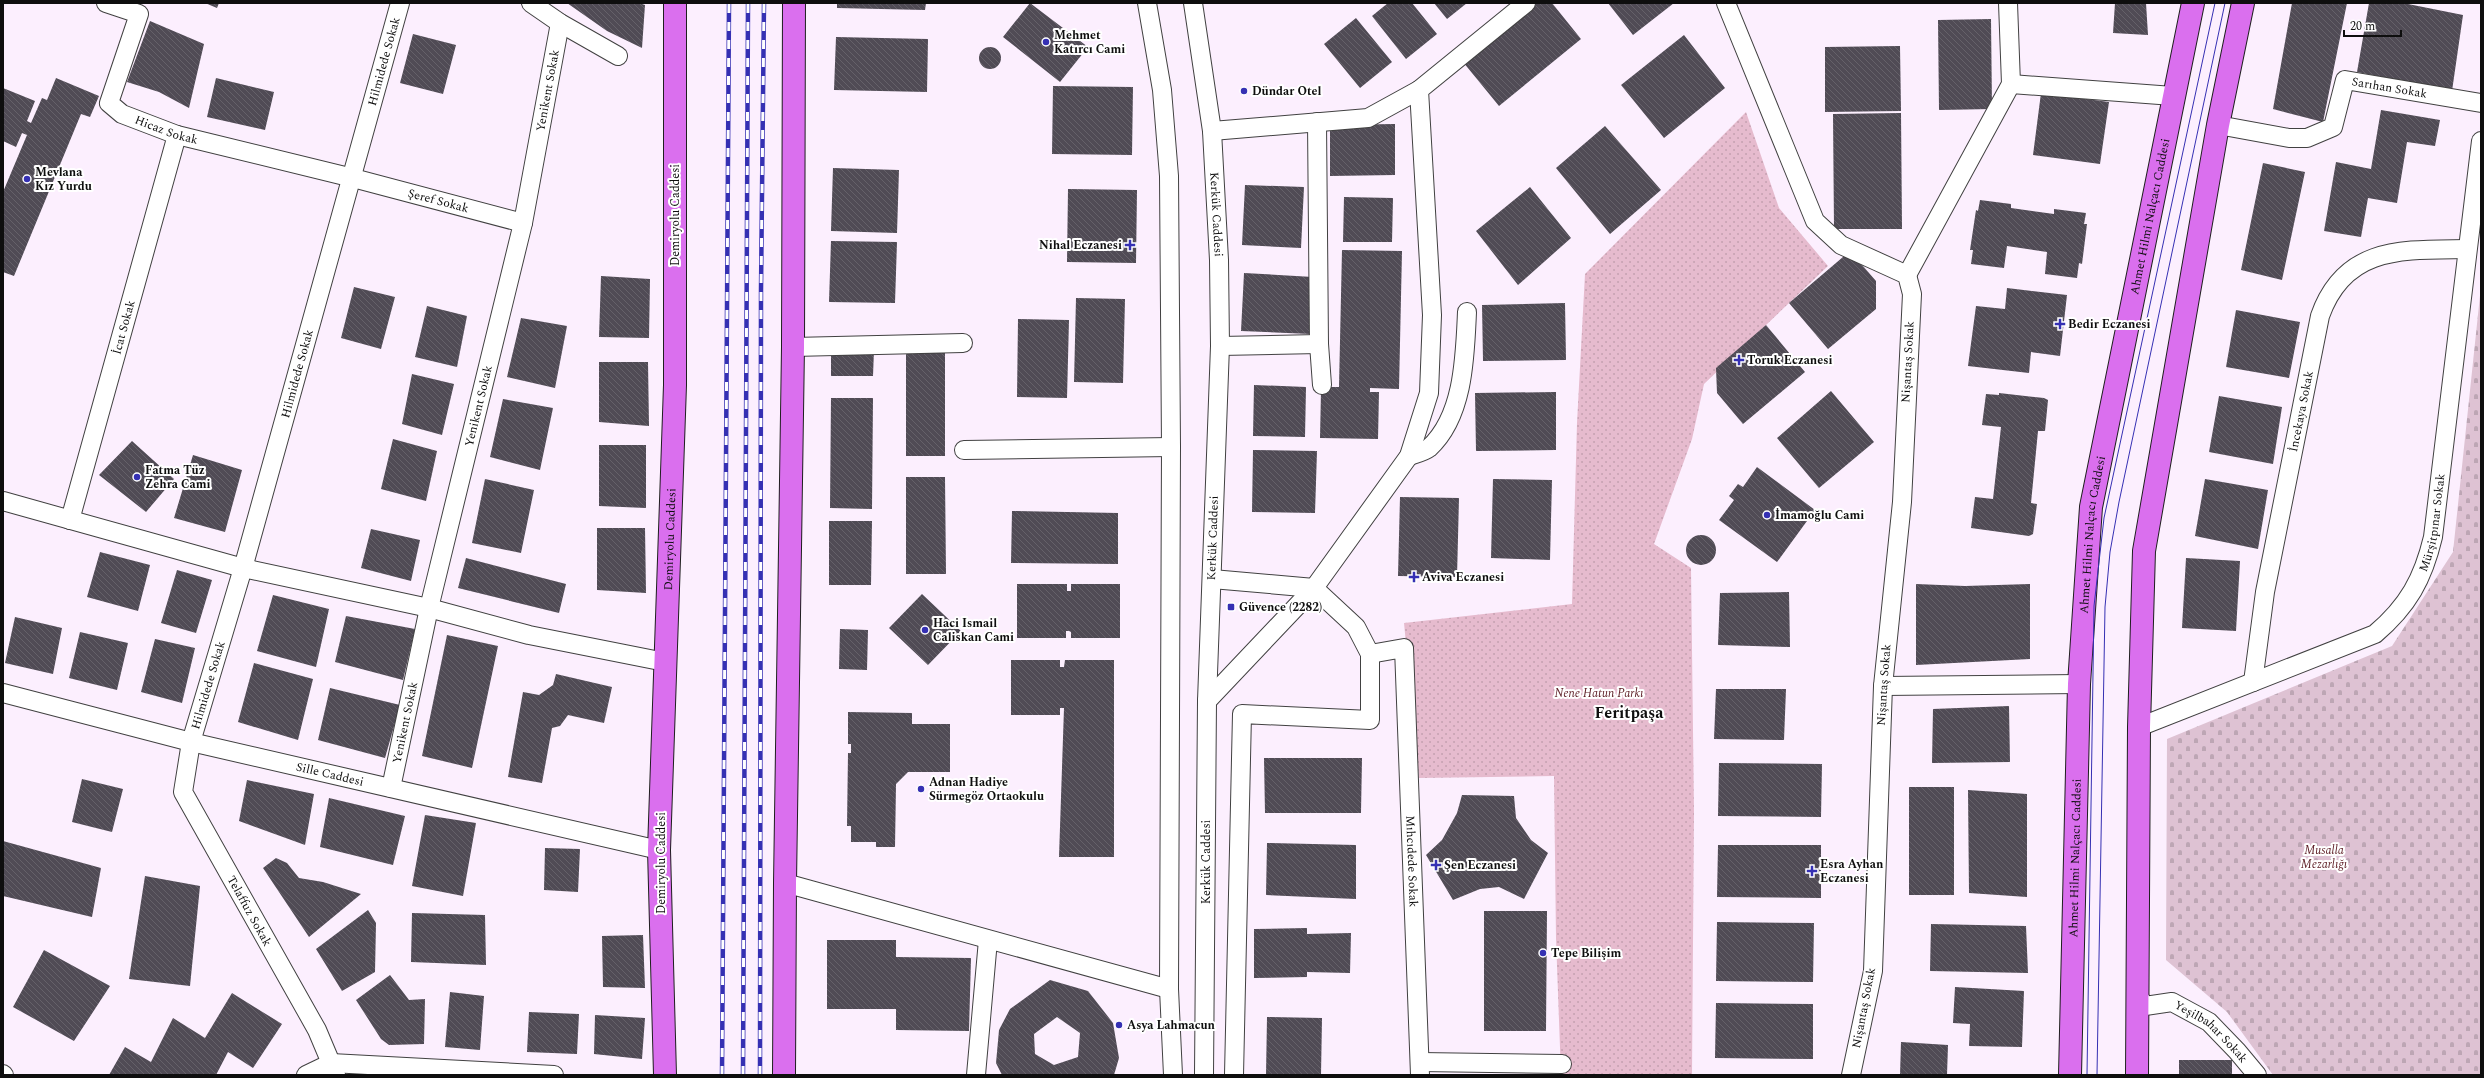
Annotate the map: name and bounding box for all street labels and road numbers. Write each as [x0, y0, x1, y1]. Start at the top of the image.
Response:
street label: Hilmidede Sokak [362, 15, 405, 108]
street label: Yenikent Sokak [531, 48, 564, 133]
street label: Sarıhan Sokak [2350, 72, 2429, 103]
street label: Hicaz Sokak [132, 110, 200, 149]
street label: Ahmet Hilmi Nalçacı Caddesi [2125, 136, 2175, 296]
street label: Demiryolu Caddesi [666, 164, 685, 266]
street label: Kerkük Caddesi [1205, 172, 1228, 258]
street label: Şeref Sokak [406, 183, 471, 218]
street label: İcat Sokak [107, 298, 140, 357]
street label: Nişantaş Sokak [1896, 320, 1920, 403]
street label: Hilmidede Sokak [276, 327, 318, 420]
street label: Yenikent Sokak [459, 363, 497, 448]
street label: İncekaya Sokak [2284, 369, 2318, 454]
street label: Ahmet Hilmi Nalçacı Caddesi [2074, 454, 2111, 614]
street label: Mürşitpınar Sokak [2414, 472, 2450, 574]
street label: Demiryolu Caddesi [658, 488, 681, 591]
street label: Kerkük Caddesi [1202, 495, 1224, 581]
street label: Hilmidede Sokak [186, 638, 230, 732]
street label: Nişantaş Sokak [1872, 643, 1896, 726]
street label: Yenikent Sokak [387, 680, 423, 765]
street label: Sille Caddesi [294, 757, 366, 791]
street label: Ahmet Hilmi Nalçacı Caddesi [2064, 778, 2086, 938]
street label: Demiryolu Caddesi [652, 812, 671, 914]
street label: Mıhcıdede Sokak [1401, 815, 1423, 908]
street label: Kerkük Caddesi [1197, 819, 1216, 904]
street label: Telaffuz Sokak [222, 872, 276, 950]
street label: Nişantaş Sokak [1847, 966, 1881, 1050]
street label: Yeşilbahar Sokak [2171, 995, 2253, 1067]

